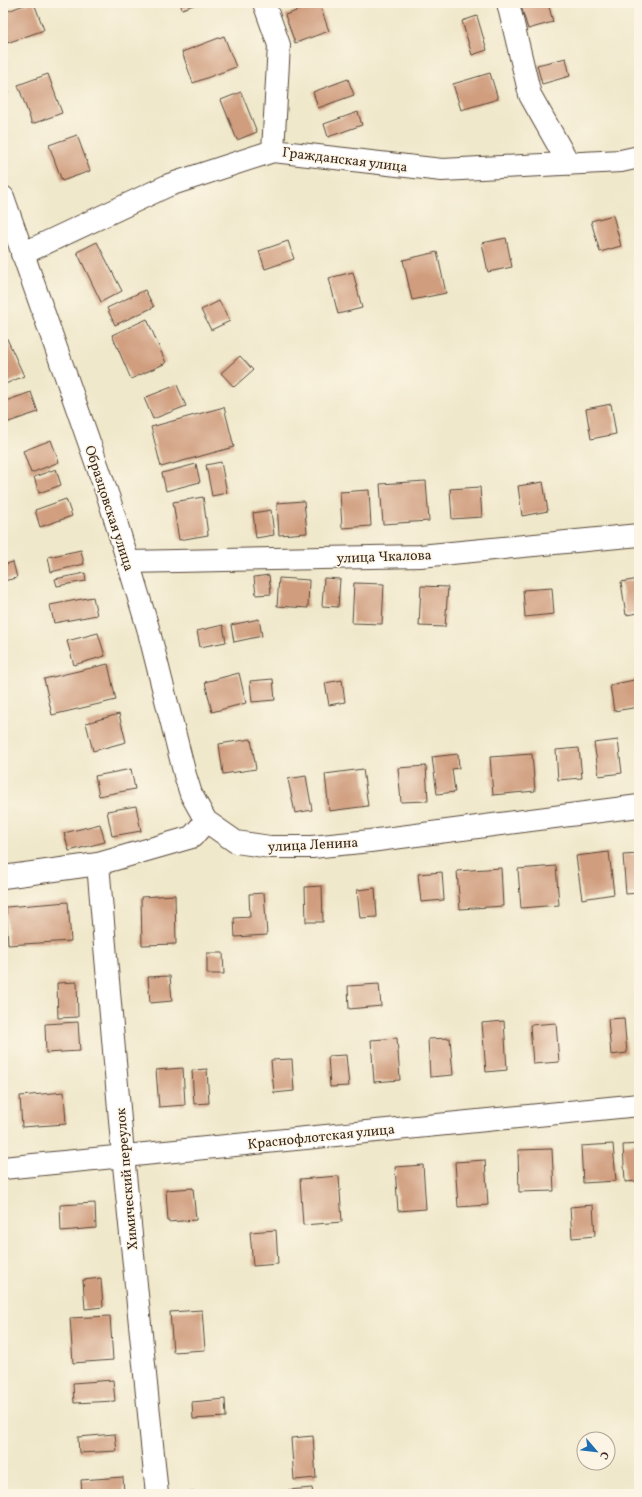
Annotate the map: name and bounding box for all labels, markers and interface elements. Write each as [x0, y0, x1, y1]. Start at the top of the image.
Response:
street label: Гражданская улица [281, 143, 409, 178]
street label: Образцовская улица [79, 443, 138, 574]
street label: улица Чкалова [336, 546, 432, 569]
street label: улица Ленина [267, 834, 359, 857]
street label: Химический переулок [112, 1106, 143, 1251]
street label: Краснофлотская улица [247, 1120, 396, 1155]
north arrow [576, 1431, 616, 1471]
text: С [595, 1448, 612, 1462]

